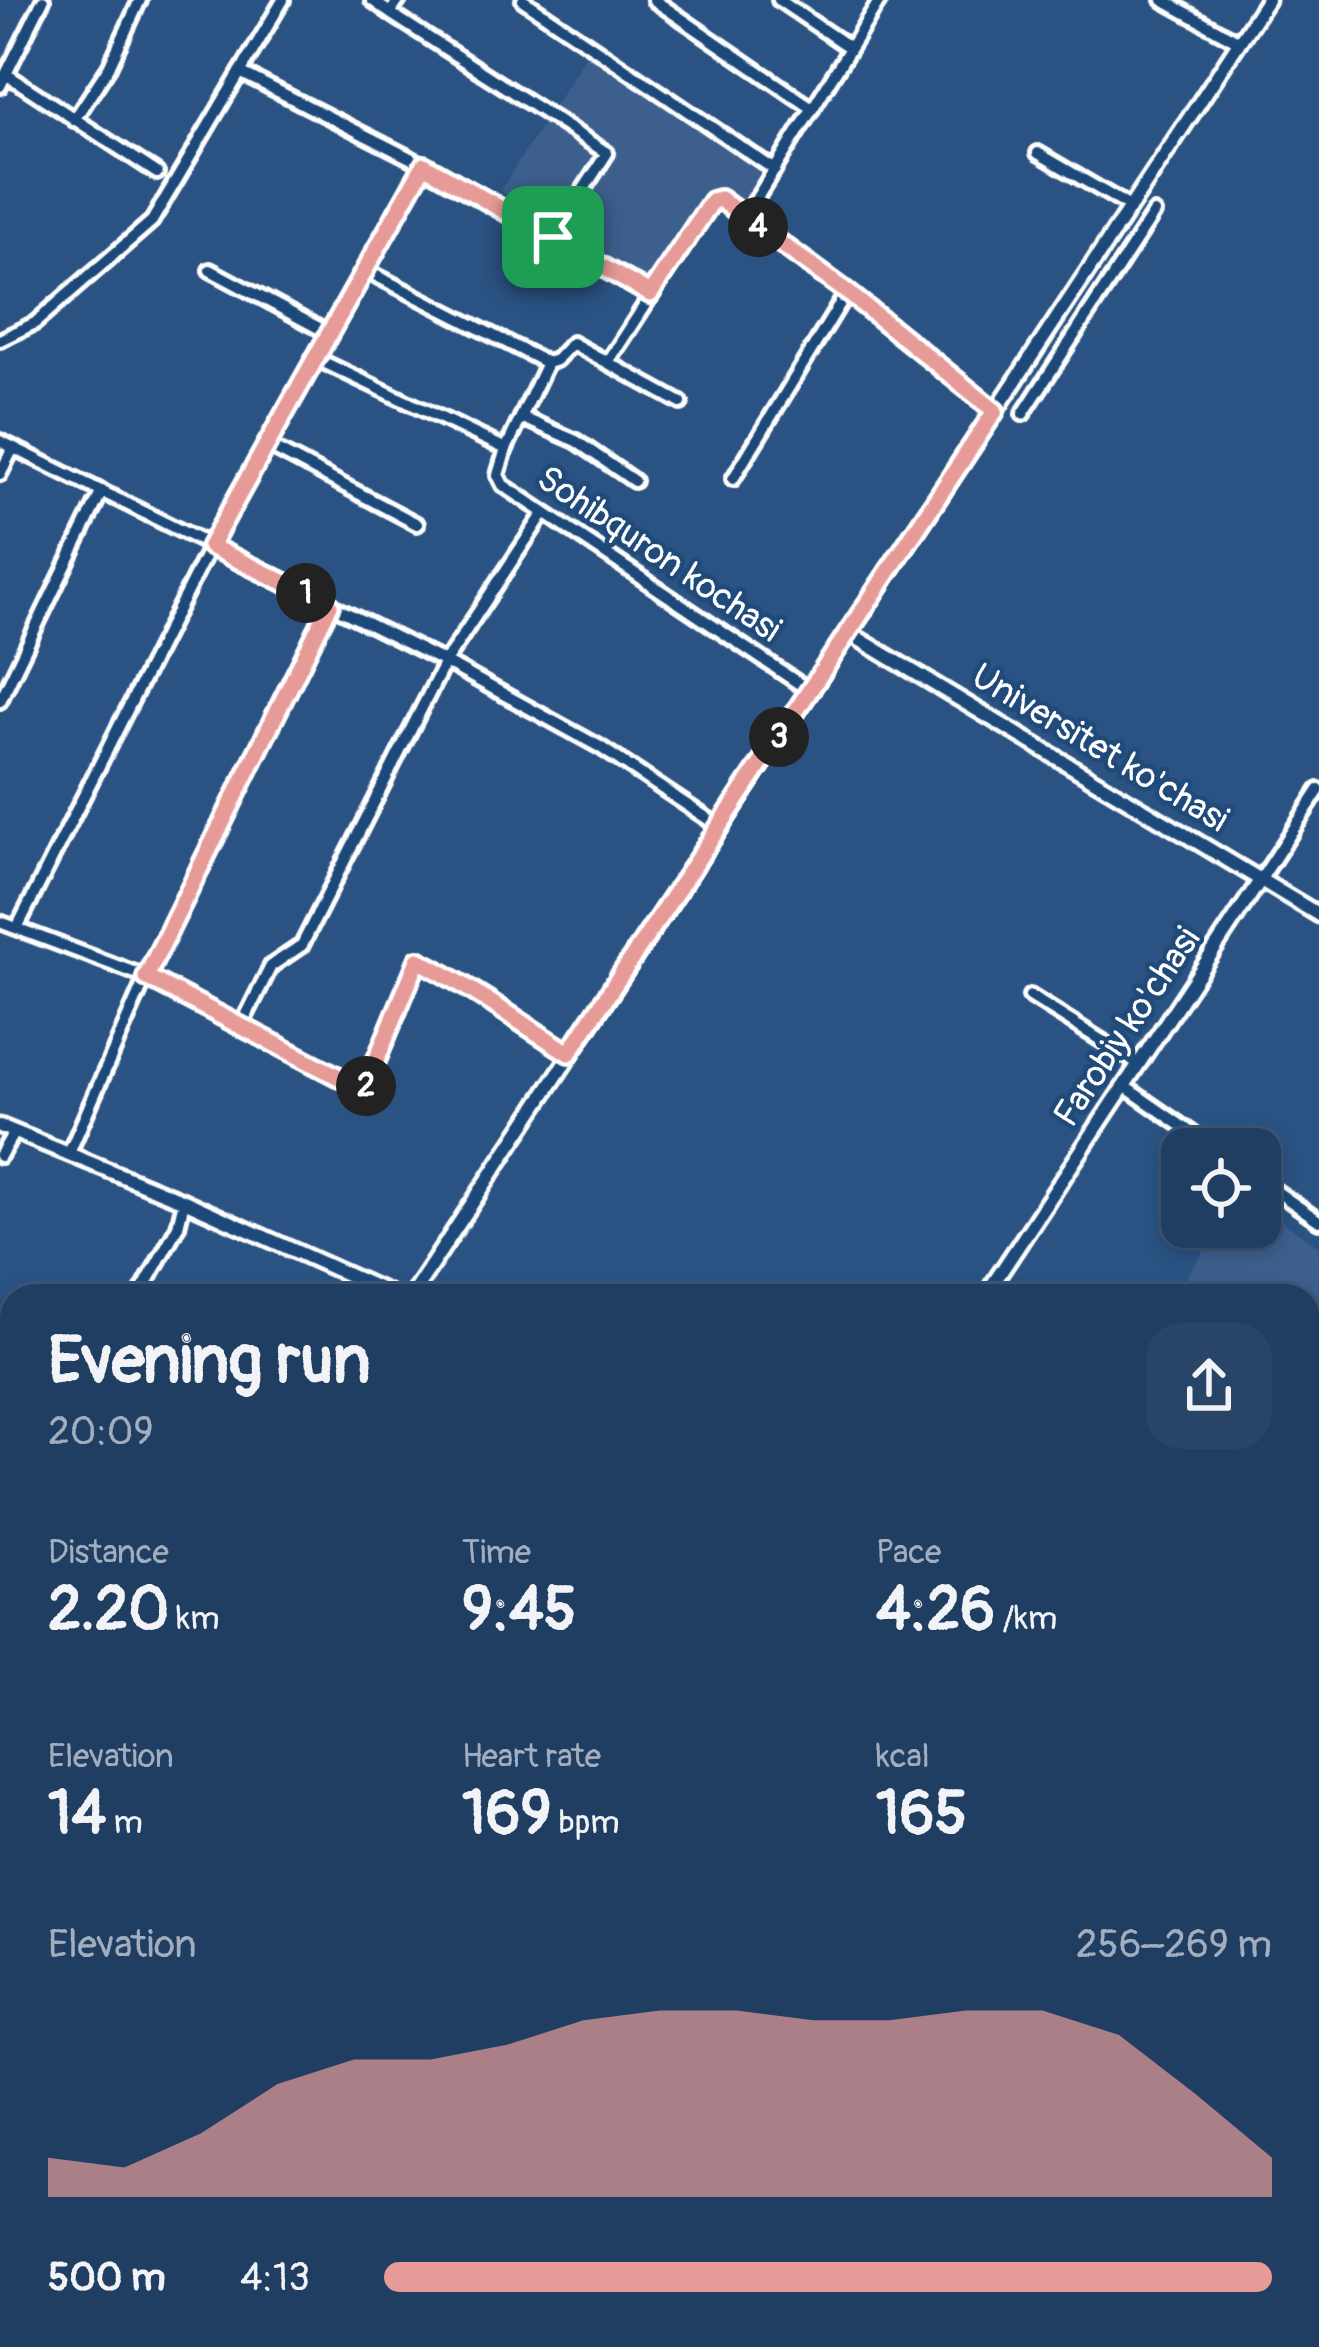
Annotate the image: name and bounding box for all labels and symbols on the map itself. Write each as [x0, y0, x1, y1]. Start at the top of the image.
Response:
pin [502, 186, 604, 288]
pin: 4 [728, 197, 788, 257]
street label: Sohibquron kochasi [528, 456, 790, 652]
pin: 1 [276, 563, 336, 623]
street label: Universitet ko'chasi [963, 654, 1237, 842]
pin: 3 [749, 707, 809, 767]
street label: Farobiy ko'chasi [1044, 919, 1210, 1135]
pin: 2 [336, 1056, 396, 1116]

